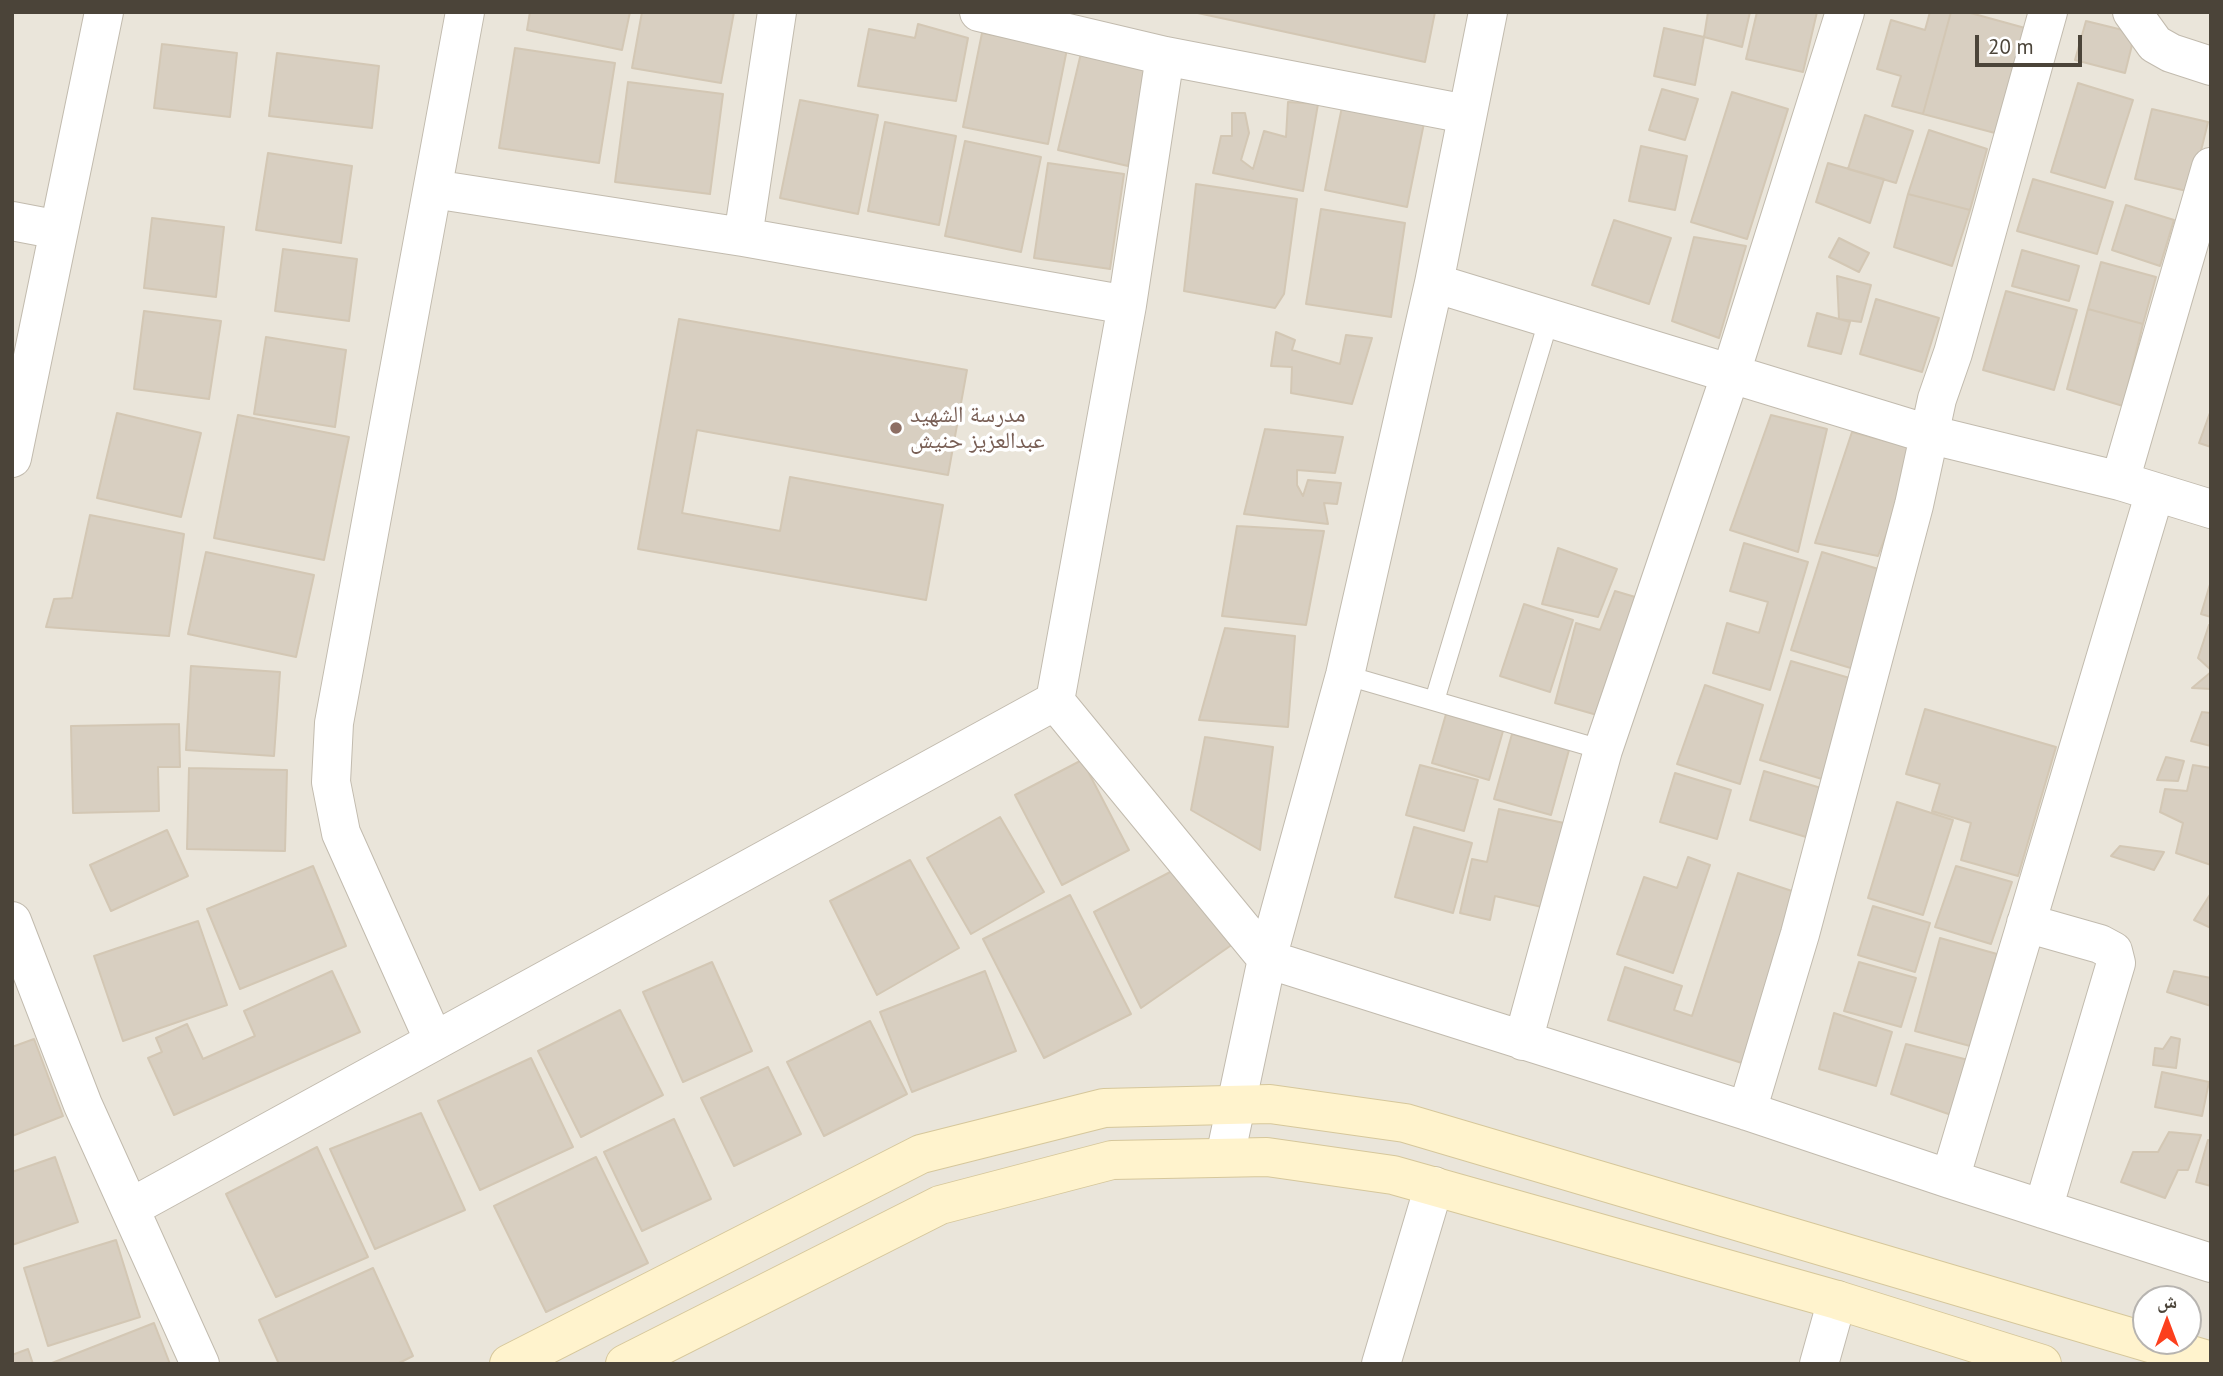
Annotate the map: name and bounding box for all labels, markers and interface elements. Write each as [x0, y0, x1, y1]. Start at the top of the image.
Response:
scale bar [1978, 21, 2085, 65]
text: 20 m [1988, 33, 2034, 60]
place label: مدرسة الشهيد عبدالعزيز حنيش [910, 401, 1045, 455]
marker: مدرسة الشهيد عبدالعزيز حنيش [888, 420, 904, 436]
north arrow [2132, 1285, 2202, 1355]
text: ش [2157, 1289, 2177, 1313]

